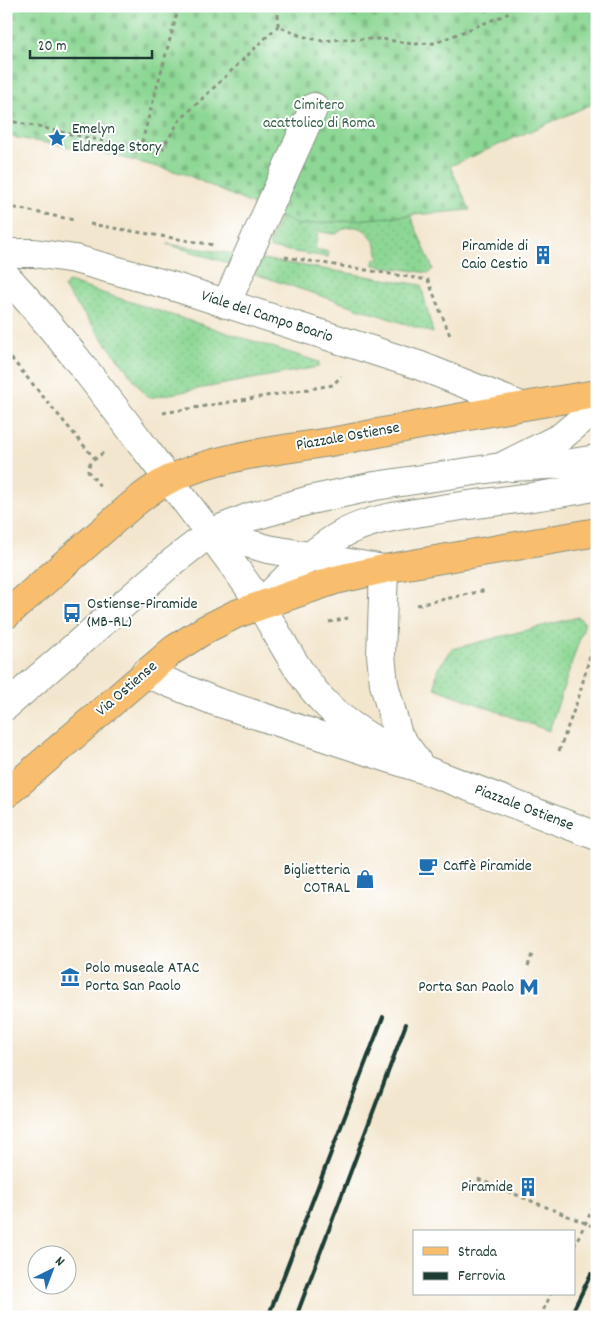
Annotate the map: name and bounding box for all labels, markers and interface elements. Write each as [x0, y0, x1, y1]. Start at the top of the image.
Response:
scale bar [30, 28, 152, 60]
text: 20 m [38, 36, 66, 58]
park label: Cimitero acattolico di Roma [263, 94, 375, 135]
place label: Emelyn Eldredge Story [72, 118, 162, 159]
place icon: Emelyn Eldredge Story [46, 127, 68, 149]
place label: Piramide di Caio Cestio [461, 235, 528, 276]
building icon: Piramide di Caio Cestio [532, 244, 554, 266]
street label: Viale del Campo Boario [198, 285, 336, 349]
street label: Piazzale Ostiense [294, 417, 402, 457]
place label: Ostiense-Piramide (MB-RL) [87, 593, 198, 634]
bus stop icon: Ostiense-Piramide (MB-RL) [61, 602, 83, 624]
street label: Via Ostiense [91, 656, 163, 722]
street label: Piazzale Ostiense [471, 778, 577, 838]
cafe icon: Caffè Piramide [417, 855, 439, 877]
place label: Caffè Piramide [443, 855, 532, 878]
place label: Biglietteria COTRAL [283, 859, 350, 900]
shop icon: Biglietteria COTRAL [354, 868, 376, 890]
place label: Polo museale ATAC Porta San Paolo [85, 957, 200, 998]
museum icon: Polo museale ATAC Porta San Paolo [59, 966, 81, 988]
place label: Porta San Paolo [418, 976, 514, 999]
metro station icon: Porta San Paolo [518, 976, 540, 998]
place label: Piramide [461, 1176, 513, 1199]
building icon: Piramide [517, 1176, 539, 1198]
legend [413, 1230, 576, 1296]
text: Strada [458, 1242, 498, 1264]
north arrow [28, 1246, 78, 1296]
text: N [50, 1252, 69, 1272]
text: Ferrovia [458, 1266, 506, 1288]

